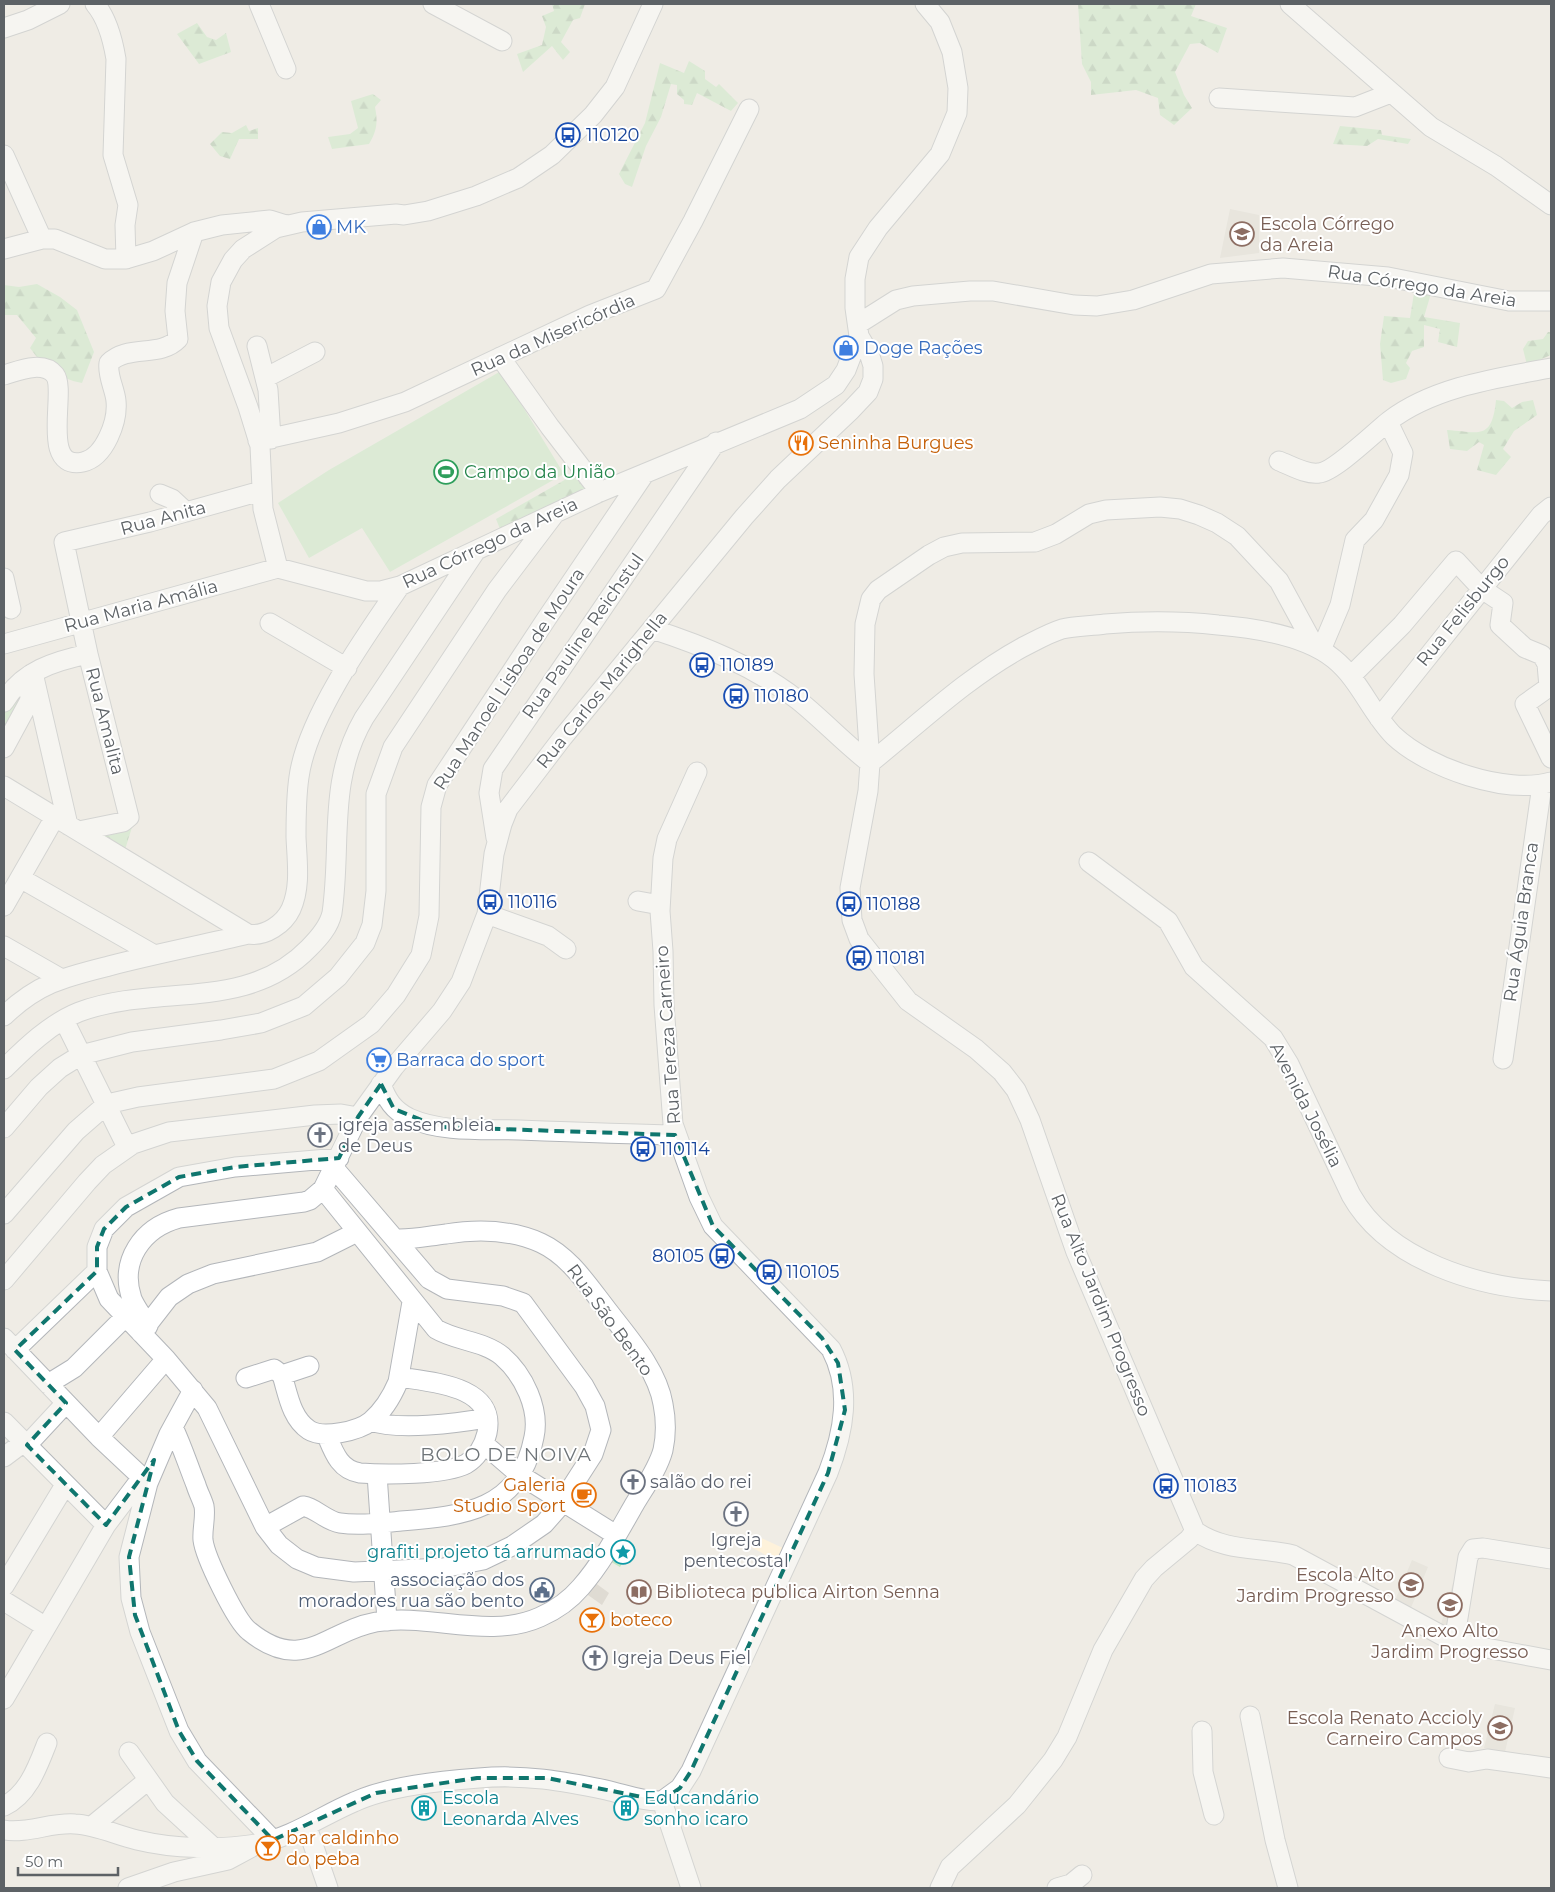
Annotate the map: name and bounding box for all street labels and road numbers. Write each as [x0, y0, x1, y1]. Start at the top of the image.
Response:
street label: Rua Córrego da Areia [1326, 260, 1518, 312]
street label: Rua da Misericórdia [467, 289, 639, 381]
street label: Rua Córrego da Areia [399, 493, 581, 593]
street label: Rua Anita [118, 496, 208, 540]
street label: Rua Pauline Reichstul [517, 549, 649, 723]
street label: Rua Felisburgo [1412, 551, 1514, 671]
street label: Rua Manoel Lisboa de Moura [429, 564, 589, 794]
street label: Rua Maria Amália [62, 575, 220, 637]
street label: Rua Carlos Marighella [532, 607, 672, 773]
street label: Rua Amalita [81, 665, 129, 777]
street label: Rua Águia Branca [1499, 841, 1543, 1003]
street label: Rua Tereza Carneiro [651, 945, 685, 1125]
street label: Avenida Josélia [1265, 1039, 1347, 1171]
street label: Rua Alto Jardim Progresso [1046, 1190, 1156, 1420]
street label: Rua São Bento [562, 1260, 658, 1380]

